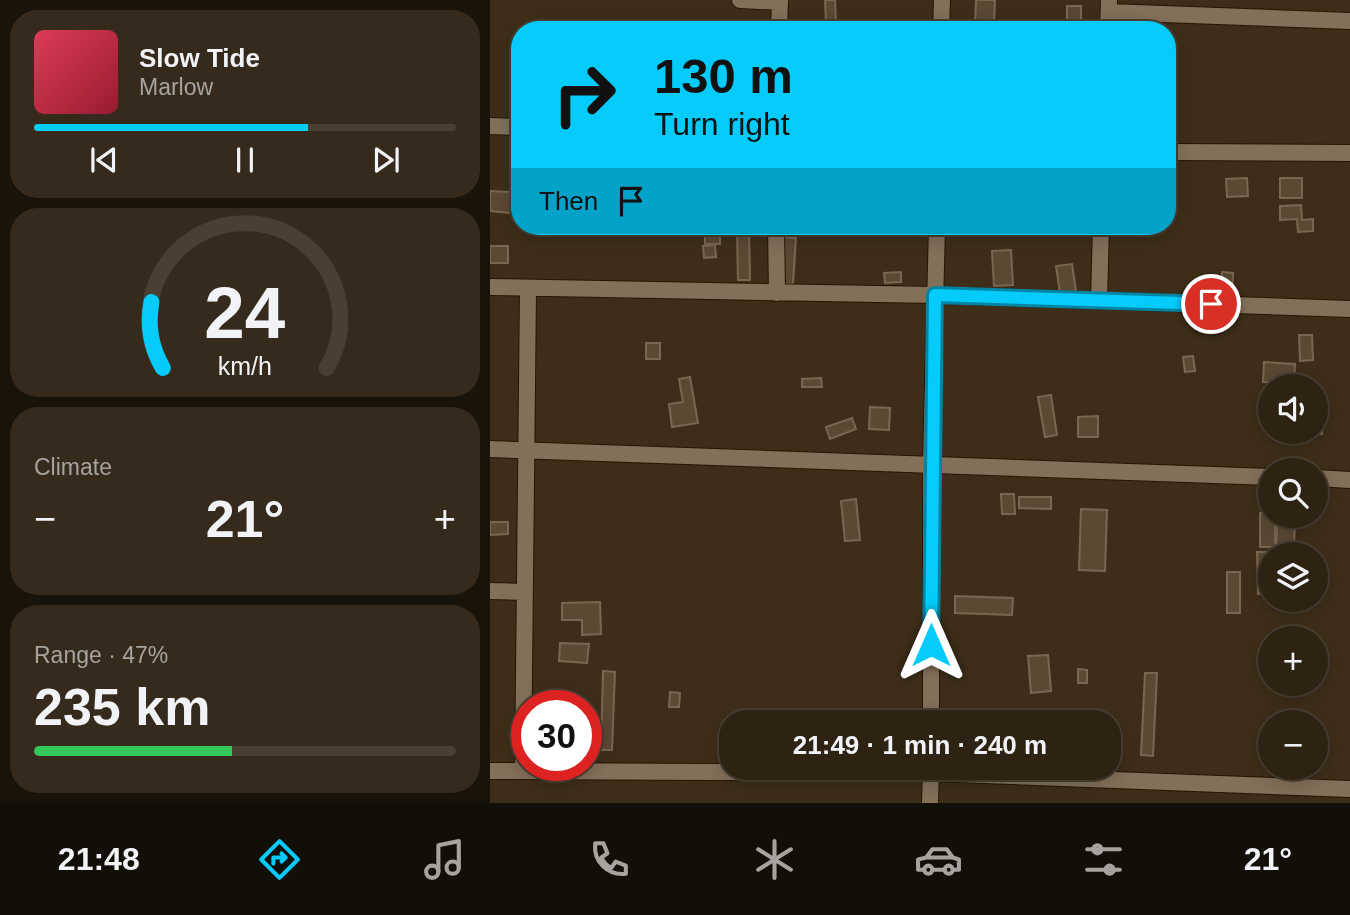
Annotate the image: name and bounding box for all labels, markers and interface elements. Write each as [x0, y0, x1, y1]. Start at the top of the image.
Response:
text: Slow Tide [139, 43, 260, 73]
icon: right [539, 49, 630, 140]
text: 130 m [654, 49, 793, 103]
text: Marlow [139, 74, 213, 100]
text: Turn right [654, 106, 790, 142]
icon: previous [85, 141, 123, 179]
icon: pause [226, 141, 264, 179]
icon: next [367, 141, 405, 179]
icon: arrive [612, 182, 650, 220]
text: Then [539, 186, 598, 216]
text: 24 [205, 273, 286, 354]
pin [1181, 274, 1241, 334]
icon: arrive [1192, 285, 1230, 323]
text: km/h [218, 352, 272, 380]
map controls [1258, 374, 1328, 780]
button: sound [1258, 374, 1328, 444]
text: Climate [34, 454, 112, 480]
button: search [1258, 458, 1328, 528]
text: 21° [206, 490, 284, 548]
text: − [34, 498, 56, 540]
text: + [434, 498, 456, 540]
button: layers [1258, 542, 1328, 612]
position arrow [894, 608, 968, 682]
button: + [1258, 626, 1328, 696]
text: Range · 47% [34, 642, 168, 668]
text: 235 km [34, 678, 210, 736]
speed limit sign: 30 [511, 690, 602, 781]
button: − [1258, 710, 1328, 780]
text: 21:49 · 1 min · 240 m [793, 730, 1047, 760]
icon: directions [255, 835, 304, 884]
icon: music [420, 835, 469, 884]
icon: phone [585, 835, 634, 884]
icon: climate [750, 835, 799, 884]
icon: car [914, 835, 963, 884]
icon: filters [1079, 835, 1128, 884]
text: 21:48 [58, 841, 140, 877]
text: 21° [1244, 841, 1292, 877]

